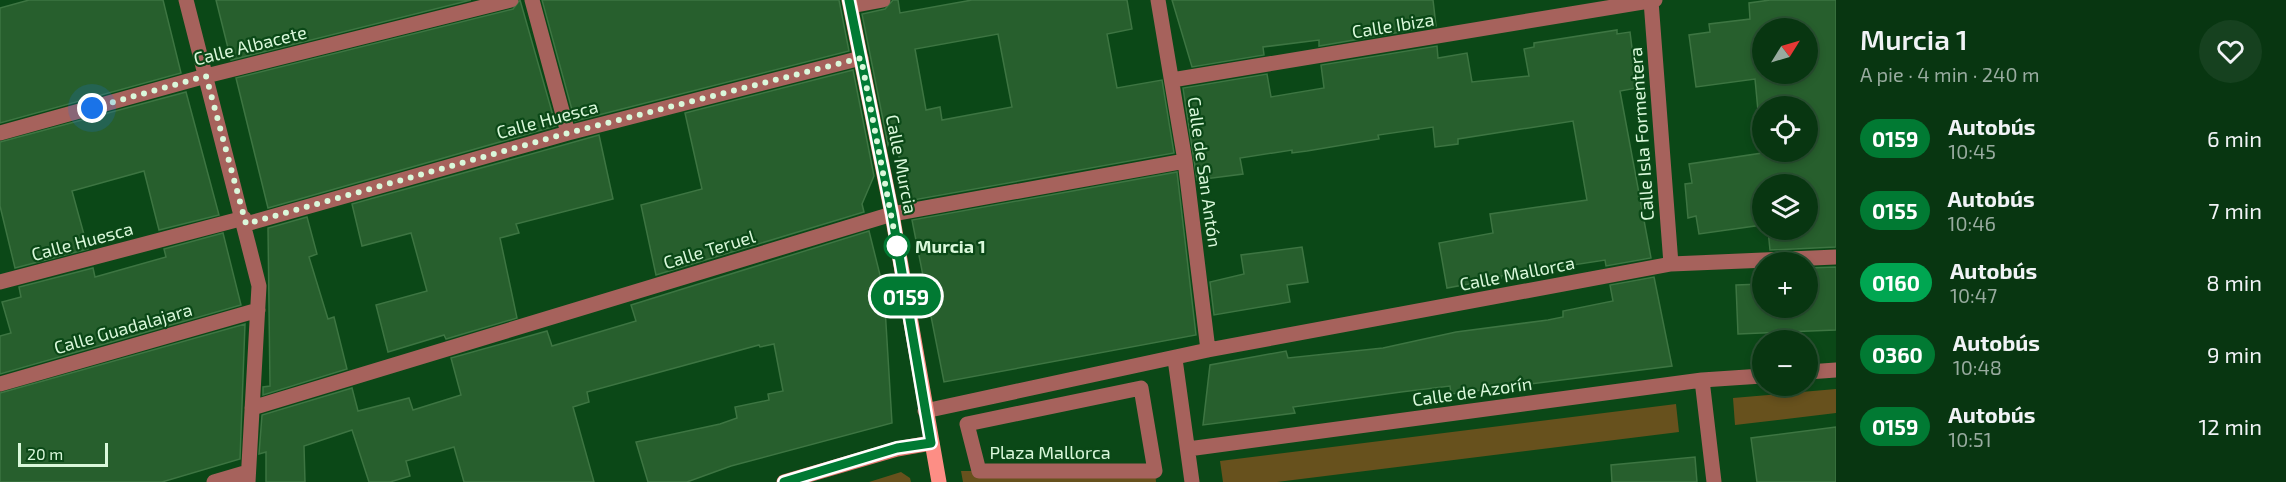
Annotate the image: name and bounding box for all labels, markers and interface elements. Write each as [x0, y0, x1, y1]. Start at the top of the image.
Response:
street label: Calle Ibiza [1350, 8, 1436, 42]
north arrow [1752, 18, 1818, 84]
map controls [1752, 18, 1818, 396]
street label: Calle Albacete [191, 20, 309, 70]
button: heart [2199, 20, 2262, 83]
text: Murcia 1 [1860, 22, 1968, 56]
street label: Calle Isla Formentera [1624, 46, 1658, 222]
text: A pie · 4 min · 240 m [1860, 62, 2039, 86]
your location [77, 93, 107, 123]
street label: Calle Huesca [494, 95, 600, 143]
street label: Calle de San Antón [1184, 95, 1226, 249]
button: locate [1752, 96, 1818, 162]
street label: Calle Murcia [882, 112, 922, 216]
text: Autobús [1948, 113, 2036, 139]
text: 6 min [2207, 125, 2262, 151]
text: 0159 [1872, 126, 1918, 151]
text: 10:45 [1948, 139, 1996, 163]
button: layers [1752, 174, 1818, 240]
text: Autobús [1948, 185, 2035, 211]
text: 7 min [2208, 197, 2262, 223]
text: 0155 [1872, 198, 1918, 223]
text: 10:46 [1948, 211, 1996, 235]
street label: Calle Huesca [29, 217, 135, 265]
street label: Calle Teruel [661, 224, 758, 273]
marker: Murcia 1 [884, 233, 910, 259]
place label: Murcia 1 [915, 235, 986, 257]
street label: Calle Mallorca [1458, 251, 1576, 295]
button: + [1752, 252, 1818, 318]
text: Autobús [1950, 257, 2037, 283]
text: 8 min [2206, 269, 2262, 295]
text: 0160 [1872, 270, 1920, 295]
line badge: 0159 [864, 276, 948, 316]
text: 10:47 [1950, 283, 1997, 307]
text: 0159 [883, 284, 929, 309]
street label: Calle Guadalajara [51, 298, 195, 358]
text: Autobús [1953, 329, 2040, 355]
button: − [1752, 330, 1818, 396]
text: 9 min [2207, 341, 2262, 367]
text: 0360 [1872, 342, 1923, 367]
text: 10:48 [1953, 355, 2002, 379]
street label: Calle de Azorín [1411, 372, 1533, 410]
text: Autobús [1948, 401, 2036, 427]
text: 12 min [2198, 413, 2262, 439]
text: 0159 [1872, 414, 1918, 439]
text: 10:51 [1948, 427, 1992, 451]
scale bar [18, 440, 108, 468]
street label: Plaza Mallorca [989, 441, 1111, 463]
text: 20 m [27, 444, 63, 463]

